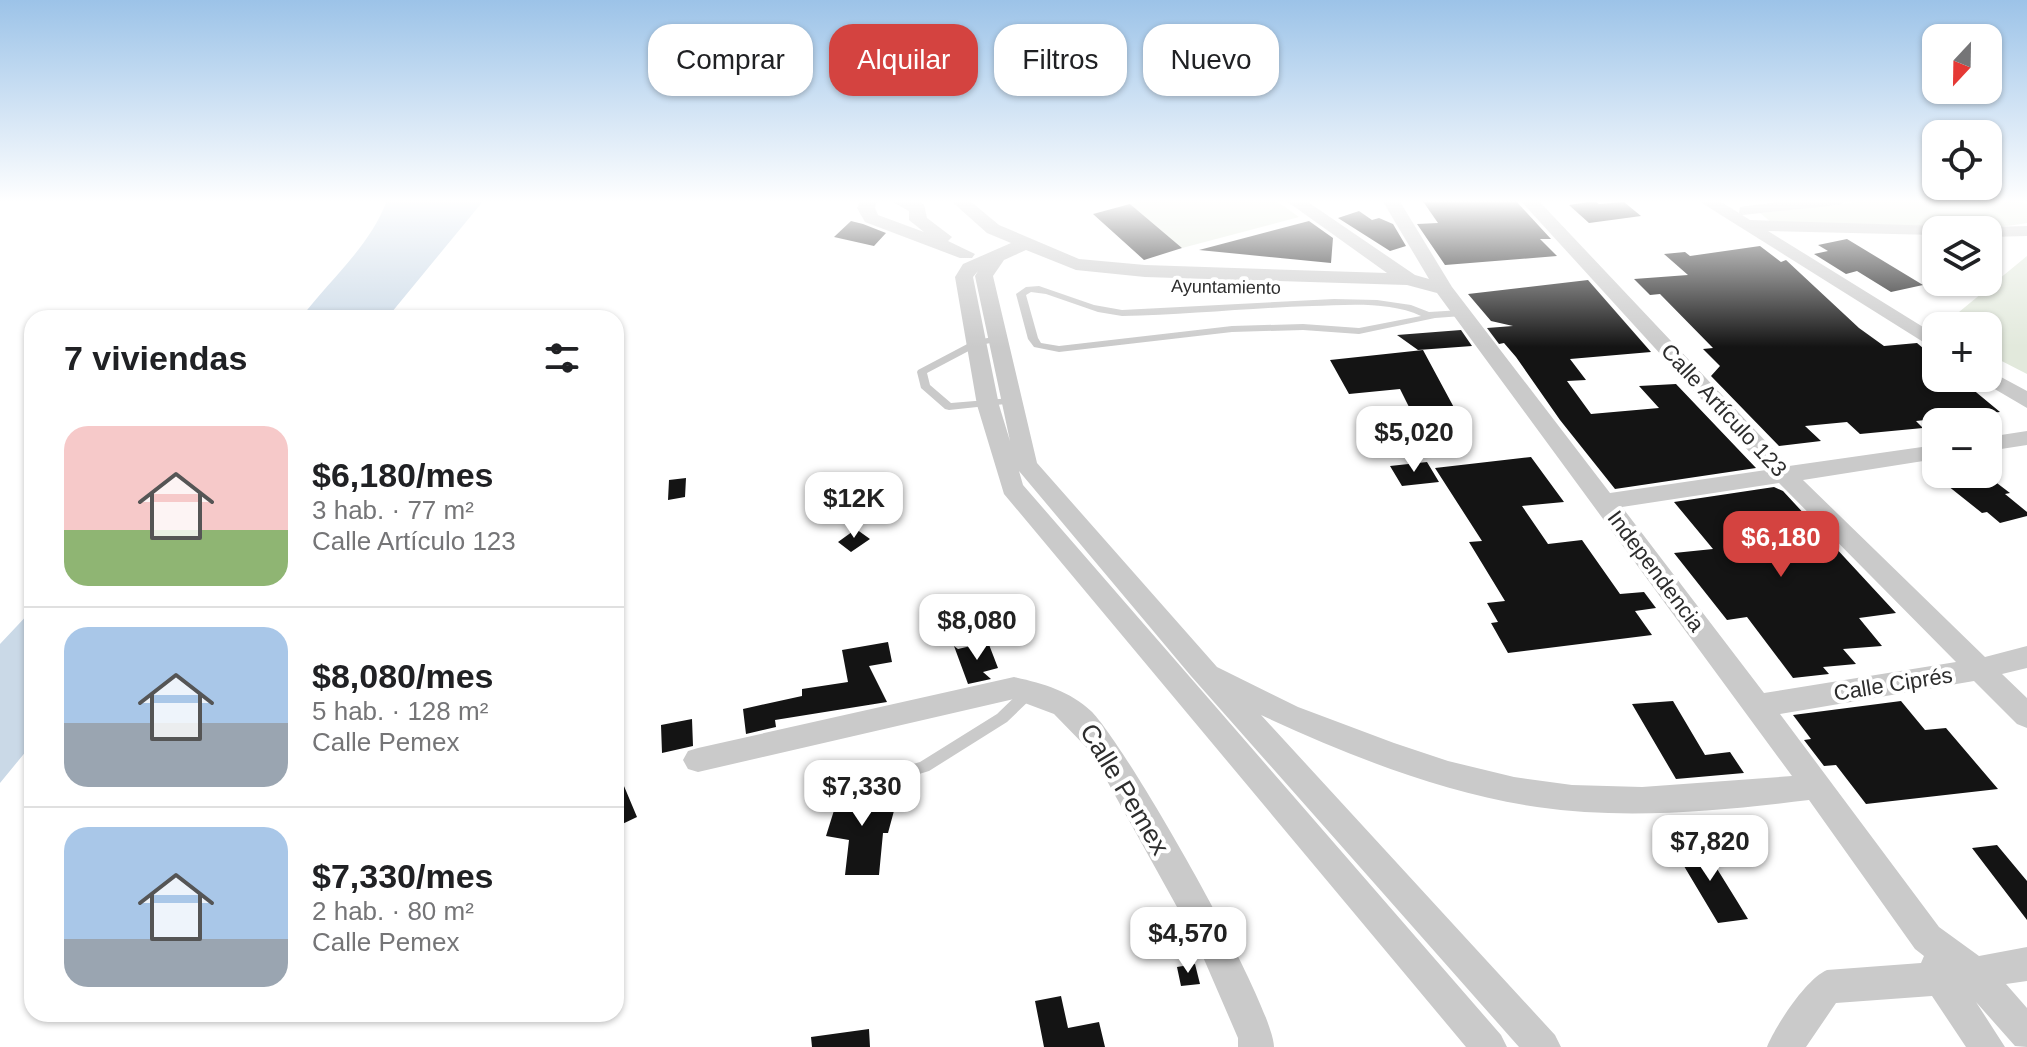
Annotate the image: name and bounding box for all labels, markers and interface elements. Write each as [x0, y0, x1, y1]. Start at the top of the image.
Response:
chip: Comprar [648, 24, 813, 96]
chip: Alquilar [829, 24, 978, 96]
chip: Filtros [994, 24, 1127, 96]
chip: Nuevo [1143, 24, 1279, 96]
north arrow [1922, 24, 2002, 104]
map controls [1922, 24, 2002, 488]
button: locate [1922, 120, 2002, 200]
button: layers [1922, 216, 2002, 296]
street label: Ayuntamiento [1171, 276, 1281, 298]
button: + [1922, 312, 2002, 392]
icon: filters [540, 336, 584, 380]
street label: Calle Artículo 123 [1656, 338, 1792, 482]
text: 7 viviendas [64, 339, 247, 377]
pin: $5,020 [1349, 406, 1479, 474]
button: − [1922, 408, 2002, 488]
text: $5,020 [1374, 417, 1454, 447]
text: $6,180/mes [312, 456, 494, 494]
icon: home [128, 458, 224, 554]
pin: $12K [807, 472, 901, 540]
text: $12K [823, 483, 885, 513]
text: 3 hab. · 77 m² [312, 495, 474, 525]
street label: Independencia [1603, 506, 1710, 637]
pin: $6,180 [1716, 511, 1846, 579]
text: $6,180 [1741, 522, 1821, 552]
text: Calle Artículo 123 [312, 526, 516, 556]
pin: $8,080 [912, 594, 1042, 662]
text: $8,080 [937, 605, 1017, 635]
text: $8,080/mes [312, 657, 494, 695]
icon: home [128, 659, 224, 755]
street label: Calle Ciprés [1832, 662, 1954, 706]
text: 5 hab. · 128 m² [312, 696, 488, 726]
street label: Calle Pemex [1074, 718, 1176, 860]
text: Calle Pemex [312, 727, 459, 757]
pin: $7,330 [797, 760, 927, 828]
text: $7,330 [822, 771, 902, 801]
pin: $7,820 [1645, 815, 1775, 883]
text: $7,820 [1670, 826, 1750, 856]
text: $7,330/mes [312, 857, 494, 895]
icon: home [128, 859, 224, 955]
text: 2 hab. · 80 m² [312, 896, 474, 926]
pin: $4,570 [1123, 907, 1253, 975]
text: $4,570 [1148, 918, 1228, 948]
text: Calle Pemex [312, 927, 459, 957]

